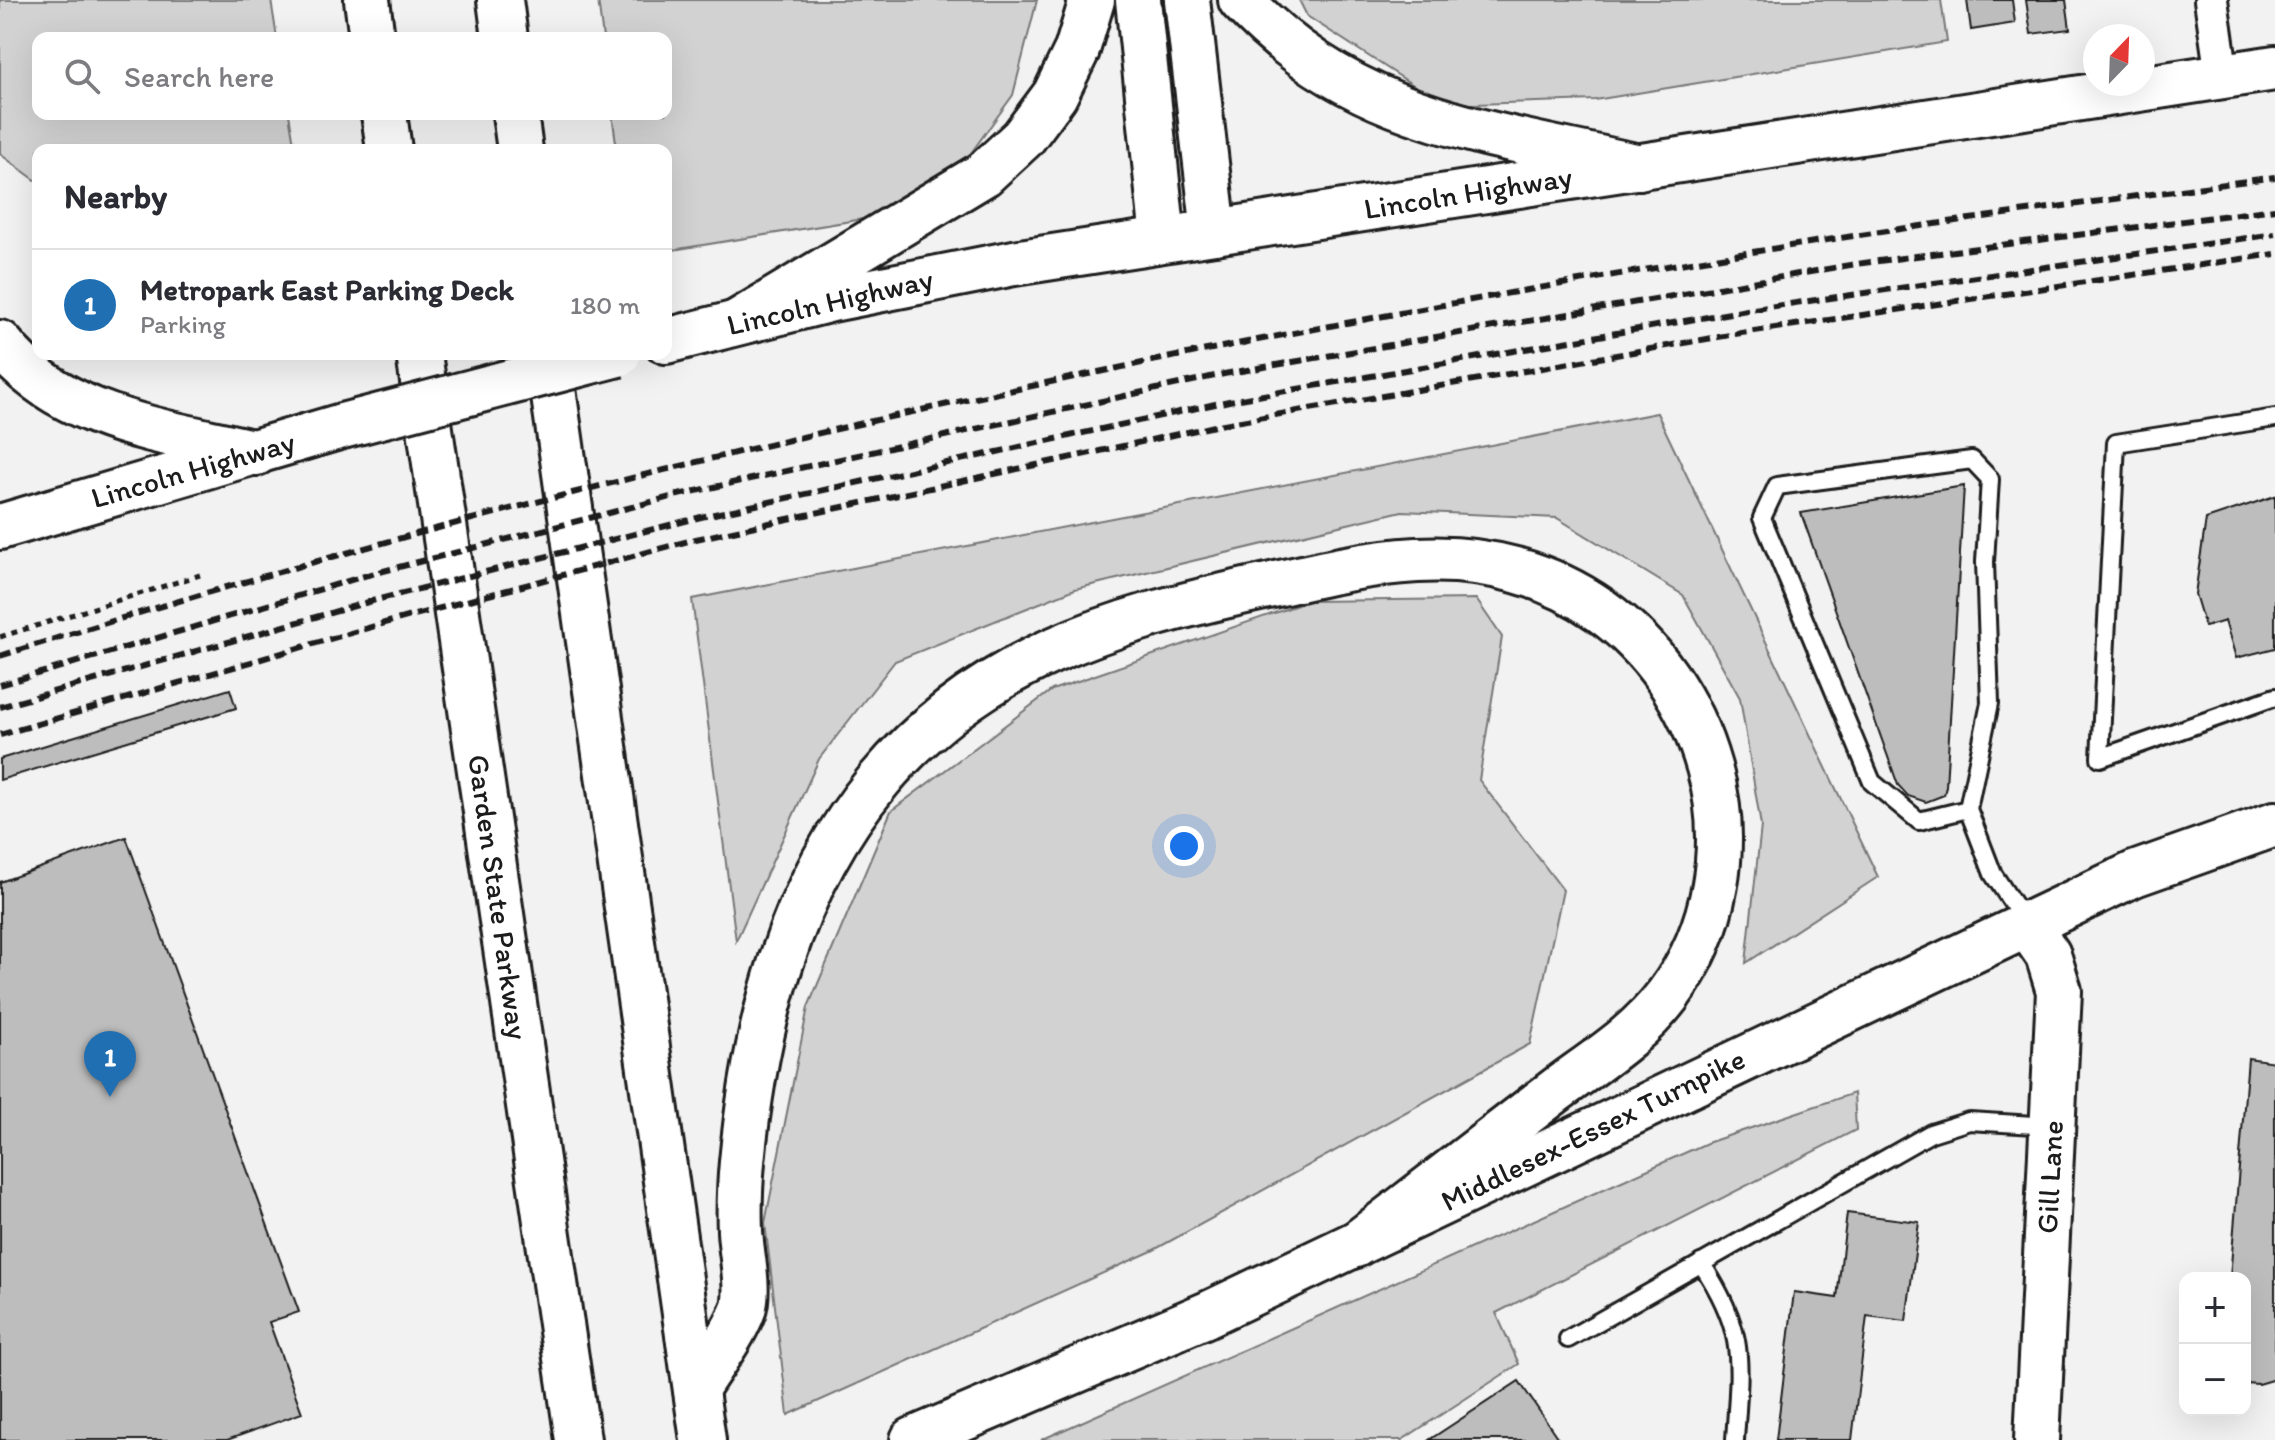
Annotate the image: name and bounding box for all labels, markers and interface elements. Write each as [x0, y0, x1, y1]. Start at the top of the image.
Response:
north arrow [2083, 24, 2155, 96]
search box [32, 32, 672, 120]
icon: search [60, 54, 104, 98]
text: Search here [124, 58, 274, 95]
street label: Lincoln Highway [1361, 158, 1575, 227]
text: Nearby [64, 176, 167, 217]
street label: Lincoln Highway [723, 260, 937, 343]
text: Metropark East Parking Deck [140, 271, 514, 308]
text: 1 [84, 289, 96, 321]
text: 180 m [570, 289, 640, 321]
text: Parking [140, 308, 226, 340]
street label: Lincoln Highway [87, 423, 299, 516]
street label: Garden State Parkway [460, 752, 537, 1042]
your location [1164, 826, 1204, 866]
pin: 1 [84, 1031, 136, 1097]
street label: Middlesex-Essex Turnpike [1435, 1040, 1751, 1219]
street label: Gill Lane [2028, 1119, 2071, 1235]
map controls [2179, 1272, 2251, 1416]
button: + [2179, 1272, 2251, 1344]
button: − [2179, 1344, 2251, 1416]

